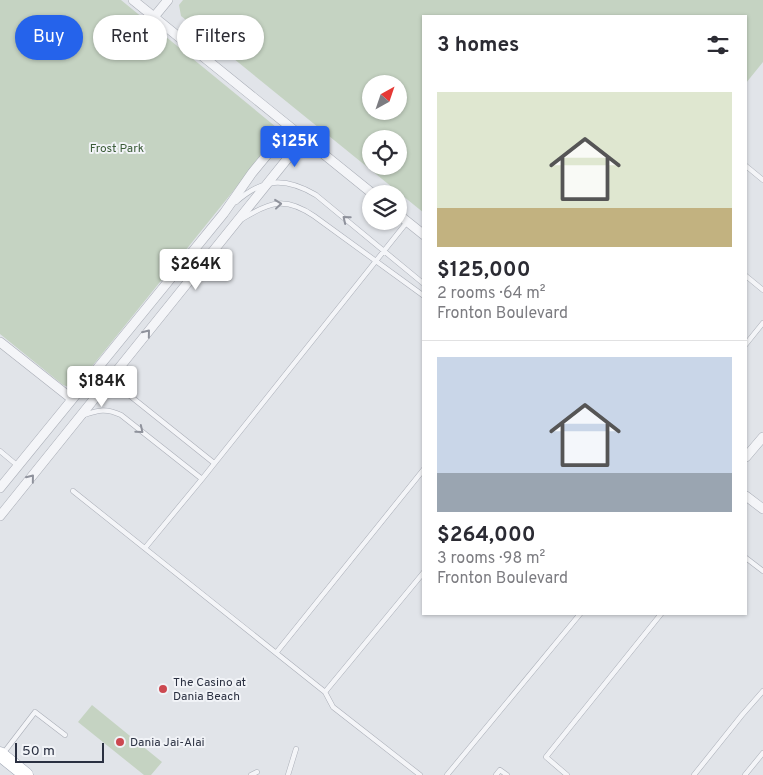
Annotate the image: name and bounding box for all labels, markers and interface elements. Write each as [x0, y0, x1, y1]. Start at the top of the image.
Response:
chip: Buy [15, 15, 83, 60]
chip: Rent [93, 15, 167, 60]
chip: Filters [177, 15, 264, 60]
icon: filters [704, 31, 732, 59]
text: 3 homes [437, 32, 519, 59]
north arrow [362, 75, 408, 120]
map controls [362, 75, 407, 230]
icon: home [540, 124, 630, 214]
pin: $125K [260, 126, 330, 168]
button: locate [362, 130, 407, 175]
text: $125K [272, 132, 318, 152]
park label: Frost Park [90, 141, 144, 157]
button: layers [362, 185, 407, 230]
one-way arrow [275, 199, 283, 210]
one-way arrow [343, 217, 352, 225]
pin: $264K [161, 248, 231, 291]
text: $264K [171, 255, 221, 275]
text: $125,000 [437, 257, 531, 284]
text: 2 rooms · 64 m² [437, 284, 546, 304]
text: Fronton Boulevard [437, 304, 568, 324]
one-way arrow [142, 330, 150, 339]
pin: $184K [67, 366, 137, 408]
text: $184K [78, 372, 126, 392]
icon: home [540, 390, 630, 480]
one-way arrow [134, 424, 143, 433]
one-way arrow [25, 474, 34, 483]
text: $264,000 [437, 522, 536, 549]
text: 3 rooms · 98 m² [437, 549, 545, 569]
text: Fronton Boulevard [437, 569, 568, 589]
place label: The Casino at Dania Beach [173, 675, 246, 705]
marker: The Casino at Dania Beach [157, 683, 169, 695]
place label: Dania Jai-Alai [130, 735, 205, 751]
marker: Dania Jai-Alai [114, 736, 126, 748]
scale bar [15, 740, 104, 763]
text: 50 m [22, 743, 55, 760]

